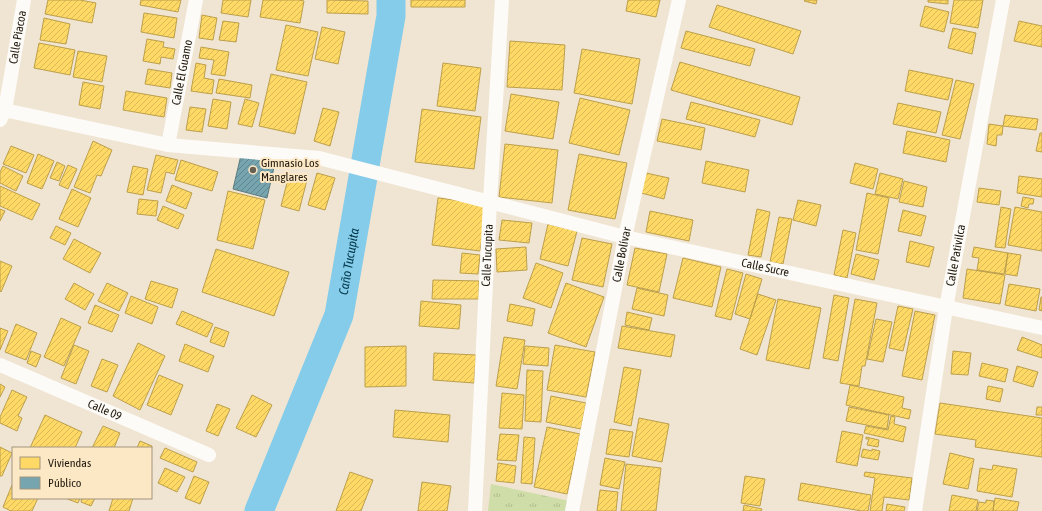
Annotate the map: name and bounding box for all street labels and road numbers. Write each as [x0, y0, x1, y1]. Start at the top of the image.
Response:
street label: Calle Piacoa [6, 9, 29, 65]
street label: Calle El Guamo [169, 38, 195, 106]
street label: Calle Pativilca [943, 223, 968, 287]
street label: Calle Tucupita [479, 224, 496, 287]
street label: Calle Bolívar [609, 226, 634, 283]
street label: Calle Sucre [740, 256, 791, 280]
street label: Calle 09 [86, 397, 124, 424]

